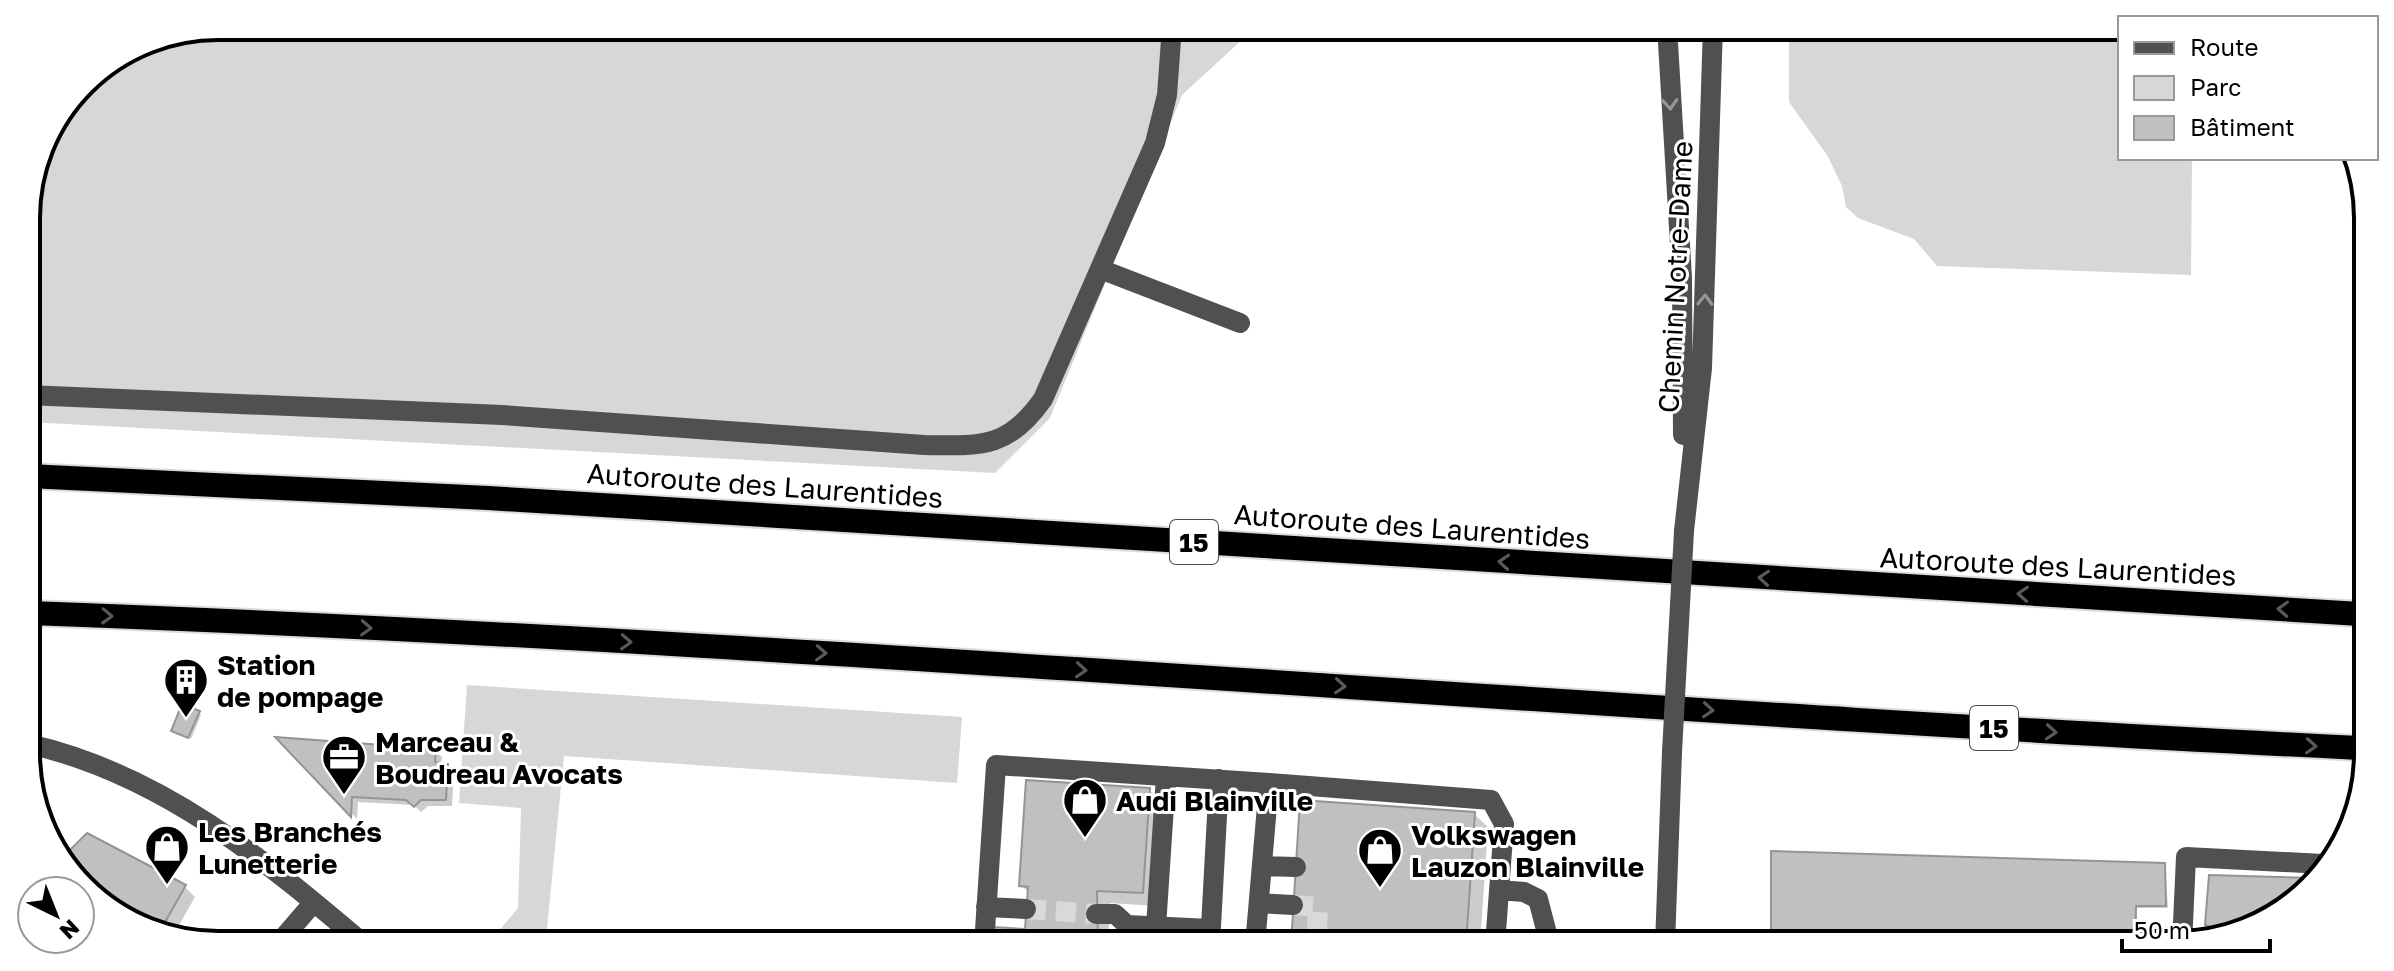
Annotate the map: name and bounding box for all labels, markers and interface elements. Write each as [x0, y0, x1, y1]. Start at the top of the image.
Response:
legend [2118, 16, 2378, 160]
text: Route [2190, 32, 2259, 61]
text: Parc [2190, 72, 2241, 101]
one-way arrow [1661, 98, 1678, 111]
text: Bâtiment [2190, 112, 2295, 141]
street label: Chemin Notre-Dame [1651, 140, 1699, 414]
one-way arrow [1696, 293, 1713, 306]
street label: Autoroute des Laurentides [586, 456, 944, 514]
street label: Autoroute des Laurentides [1233, 497, 1591, 555]
road number: 15 [1170, 520, 1218, 564]
street label: Autoroute des Laurentides [1879, 540, 2237, 592]
one-way arrow [1497, 553, 1510, 570]
one-way arrow [1757, 570, 1770, 587]
one-way arrow [2016, 586, 2029, 603]
one-way arrow [2276, 601, 2289, 618]
one-way arrow [101, 607, 114, 625]
one-way arrow [360, 619, 373, 636]
one-way arrow [620, 634, 633, 651]
one-way arrow [815, 644, 828, 661]
place label: Station de pompage [217, 648, 383, 713]
building icon: Station de pompage [162, 656, 210, 719]
one-way arrow [1075, 661, 1088, 678]
one-way arrow [1334, 677, 1347, 694]
one-way arrow [1702, 701, 1715, 718]
road number: 15 [1970, 706, 2018, 750]
one-way arrow [2045, 723, 2058, 740]
place label: Marceau & Boudreau Avocats [375, 725, 623, 790]
office icon: Marceau & Boudreau Avocats [320, 733, 368, 796]
one-way arrow [2305, 737, 2318, 754]
shop icon: Audi Blainville [1061, 776, 1109, 839]
place label: Audi Blainville [1116, 784, 1313, 817]
place label: Les Branchés Lunetterie [198, 815, 382, 880]
place label: Volkswagen Lauzon Blainville [1411, 818, 1644, 883]
shop icon: Les Branchés Lunetterie [143, 823, 191, 886]
shop icon: Volkswagen Lauzon Blainville [1356, 826, 1404, 889]
north arrow [16, 875, 96, 955]
scale bar [2122, 903, 2270, 953]
text: N [55, 914, 85, 946]
text: 50 m [2134, 915, 2190, 944]

